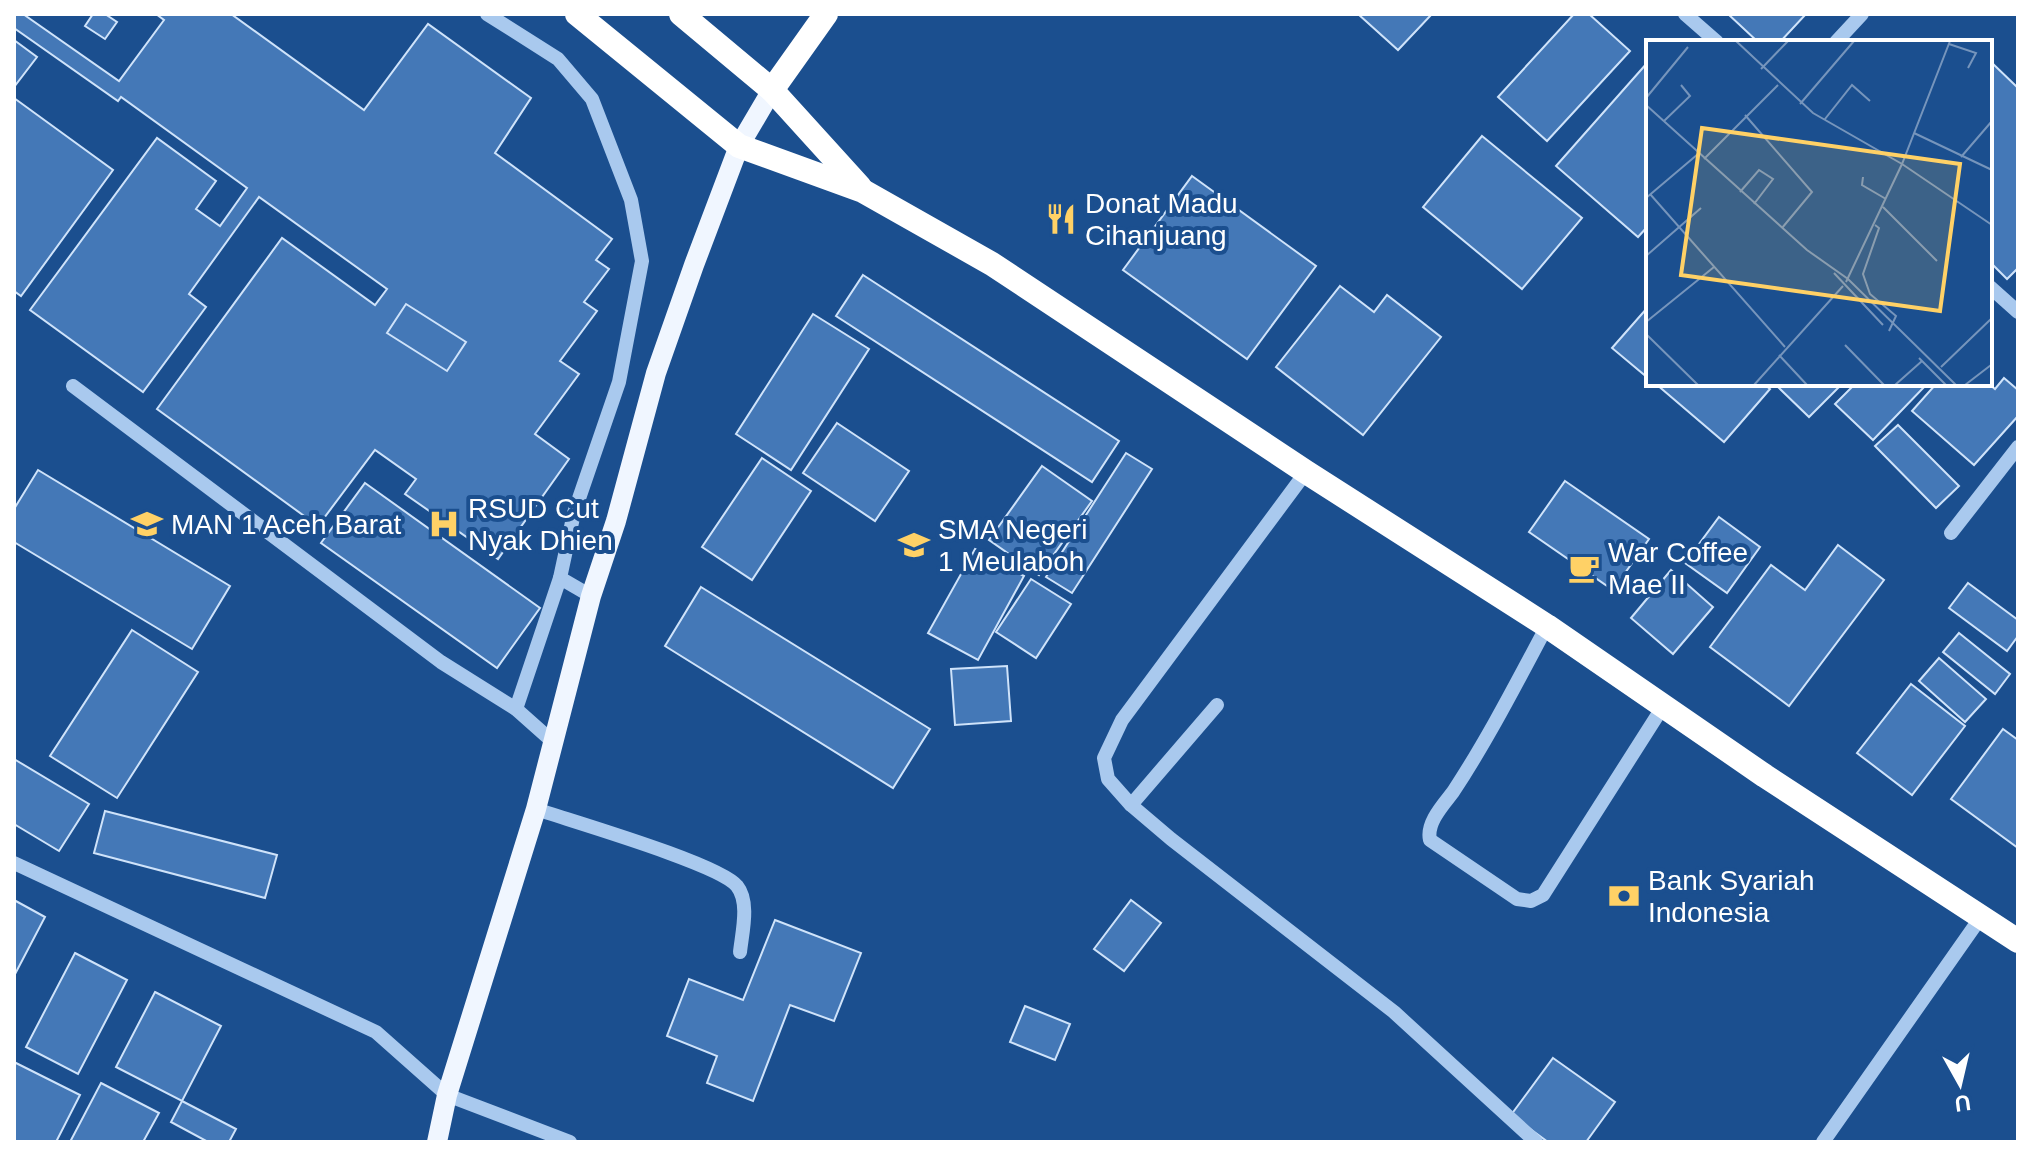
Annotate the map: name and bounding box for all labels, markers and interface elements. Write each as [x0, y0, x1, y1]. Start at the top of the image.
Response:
inset map [1646, 40, 1992, 386]
place label: Donat Madu Cihanjuang [1085, 188, 1238, 251]
restaurant icon: Donat Madu Cihanjuang [1044, 202, 1078, 236]
place label: RSUD Cut Nyak Dhien [468, 493, 613, 556]
school or university icon: MAN 1 Aceh Barat [130, 507, 164, 541]
hospital icon: RSUD Cut Nyak Dhien [427, 507, 461, 541]
place label: MAN 1 Aceh Barat [171, 509, 402, 540]
place label: SMA Negeri 1 Meulaboh [938, 514, 1087, 577]
school or university icon: SMA Negeri 1 Meulaboh [897, 528, 931, 562]
place label: War Coffee Mae II [1608, 537, 1748, 600]
cafe icon: War Coffee Mae II [1567, 551, 1601, 585]
place label: Bank Syariah Indonesia [1648, 865, 1815, 928]
bank icon: Bank Syariah Indonesia [1607, 879, 1641, 913]
north arrow [1920, 1044, 2000, 1124]
text: U [1953, 1090, 1972, 1117]

